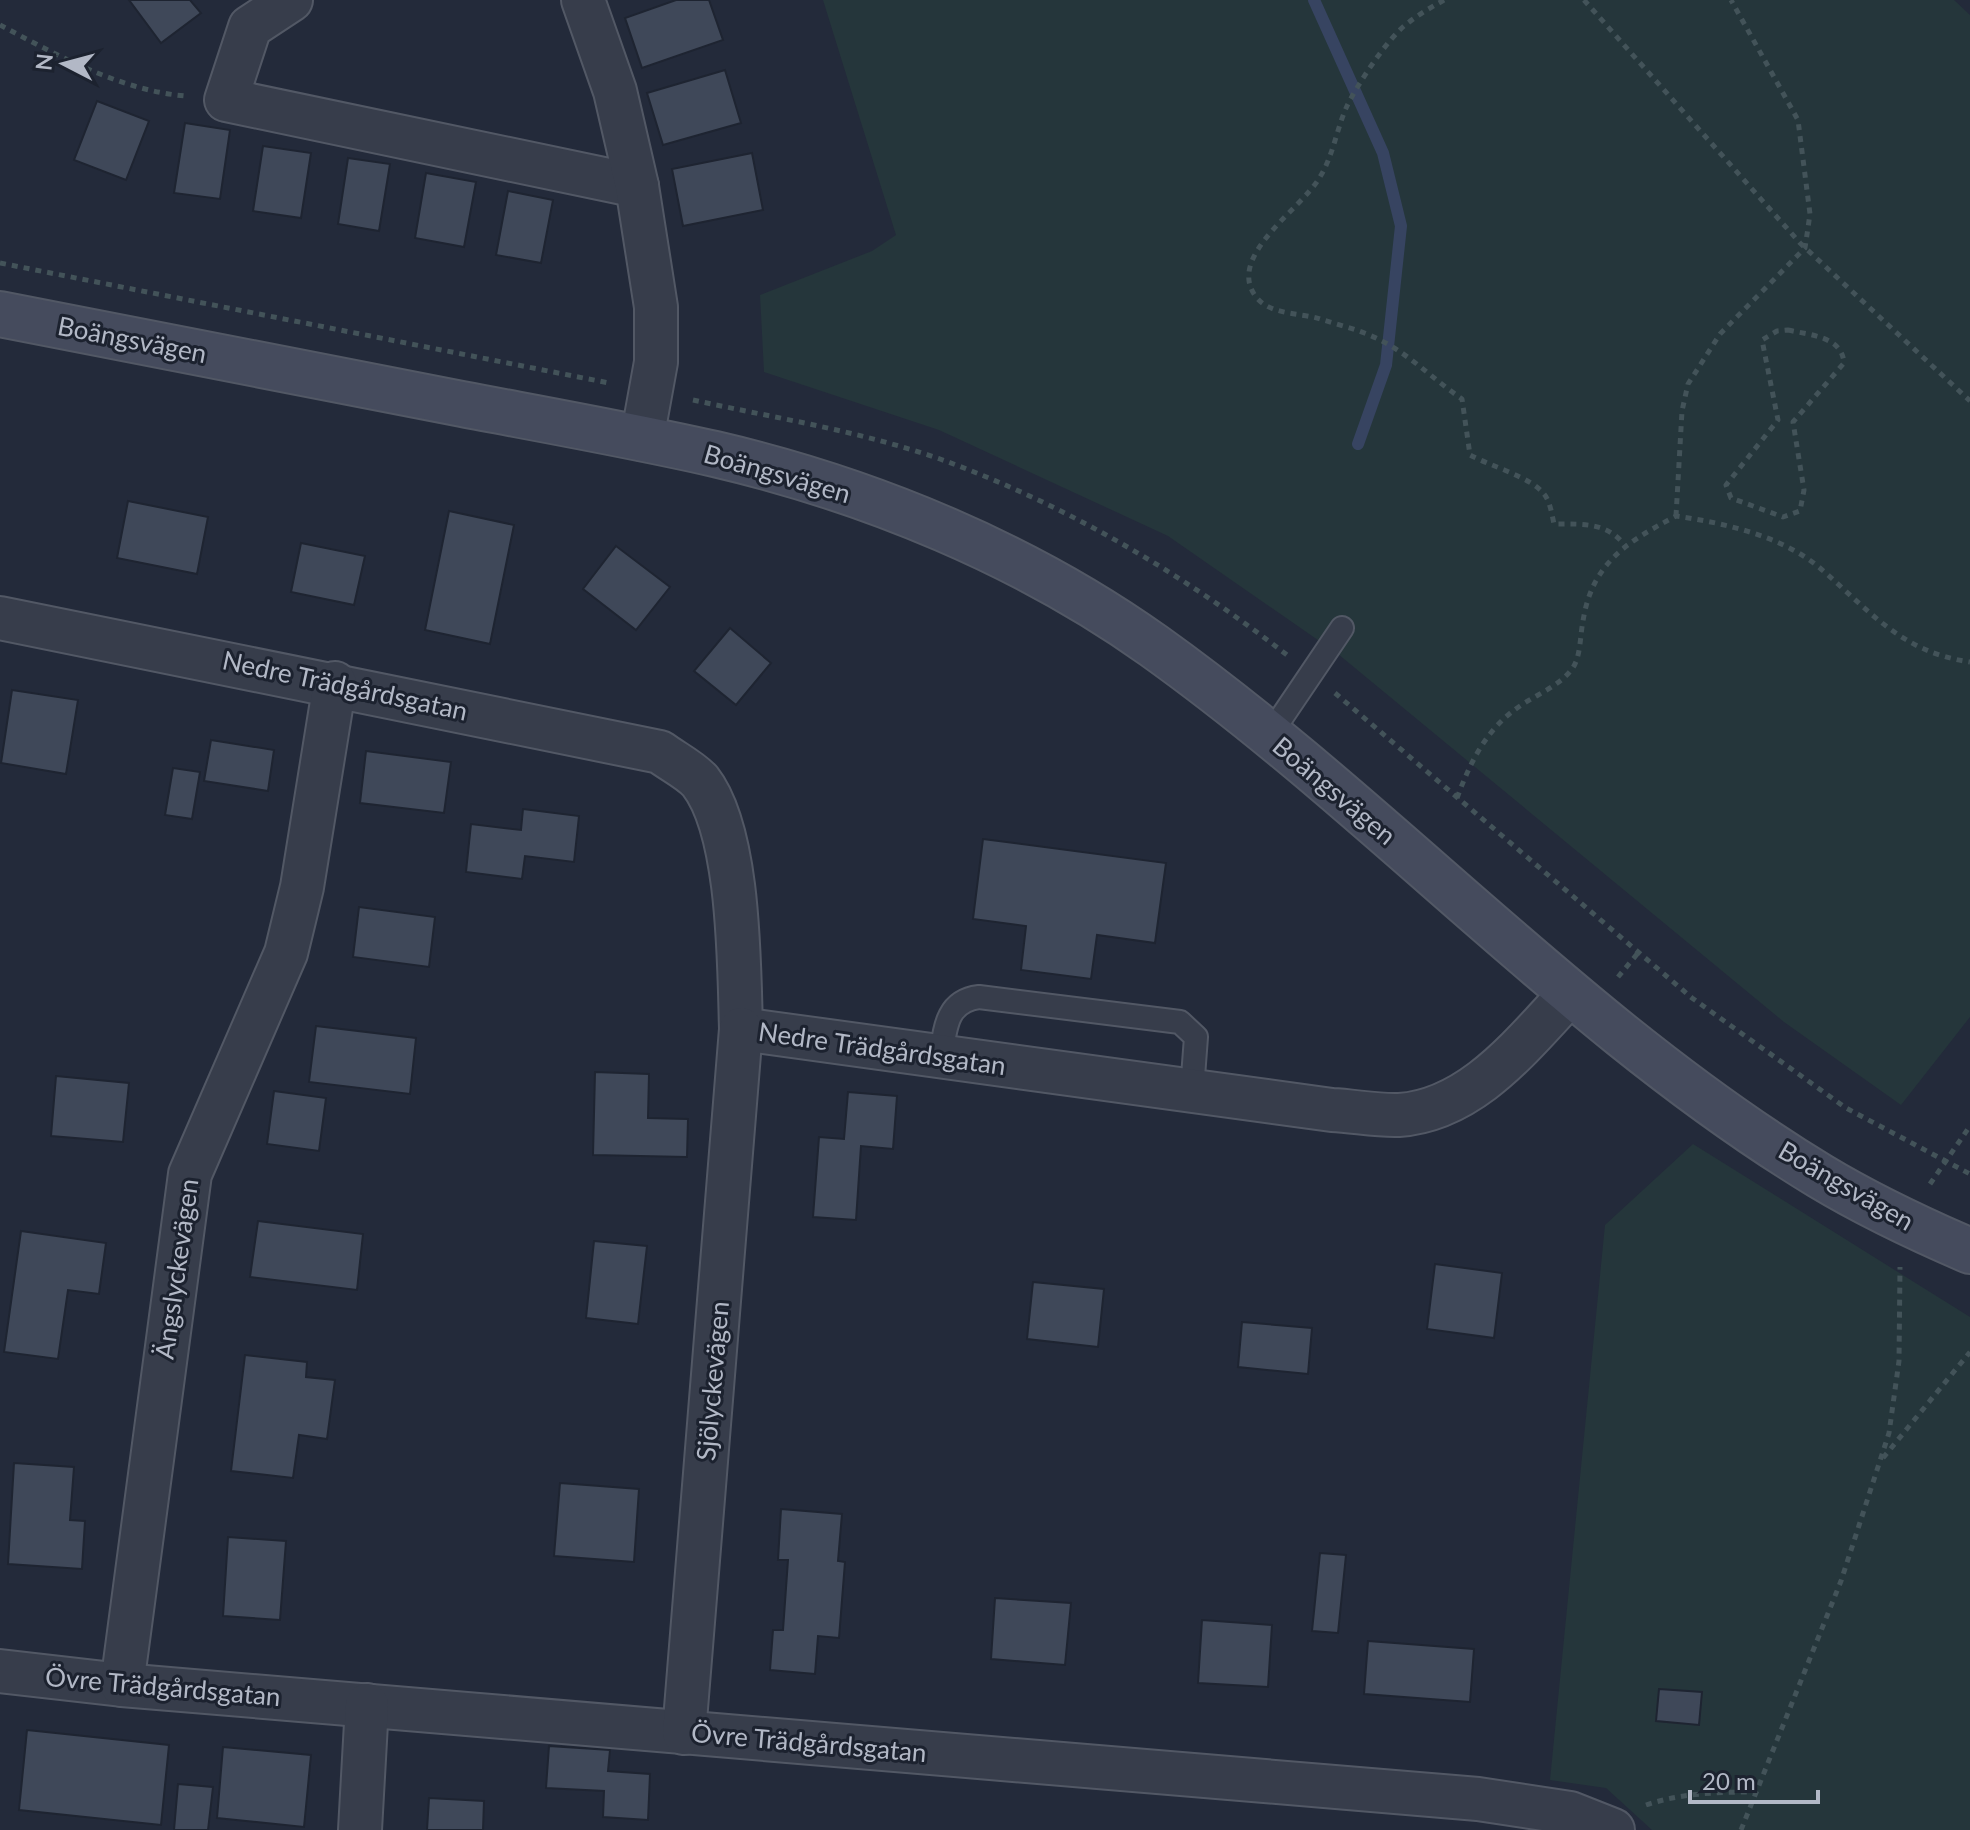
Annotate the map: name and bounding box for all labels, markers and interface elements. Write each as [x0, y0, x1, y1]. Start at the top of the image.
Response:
north arrow [24, 24, 104, 104]
text: N [29, 52, 58, 72]
street label: Boängsvägen [55, 309, 209, 369]
street label: Boängsvägen [700, 437, 854, 509]
street label: Nedre Trädgårdsgatan [220, 643, 471, 727]
street label: Boängsvägen [1267, 729, 1403, 851]
street label: Nedre Trädgårdsgatan [756, 1015, 1008, 1081]
street label: Boängsvägen [1773, 1134, 1920, 1237]
street label: Ängslyckevägen [148, 1177, 205, 1361]
street label: Sjölyckevägen [689, 1300, 735, 1462]
street label: Övre Trädgårdsgatan [44, 1660, 282, 1712]
street label: Övre Trädgårdsgatan [690, 1716, 928, 1768]
scale bar [1690, 1754, 1818, 1804]
text: 20 m [1702, 1766, 1756, 1795]

